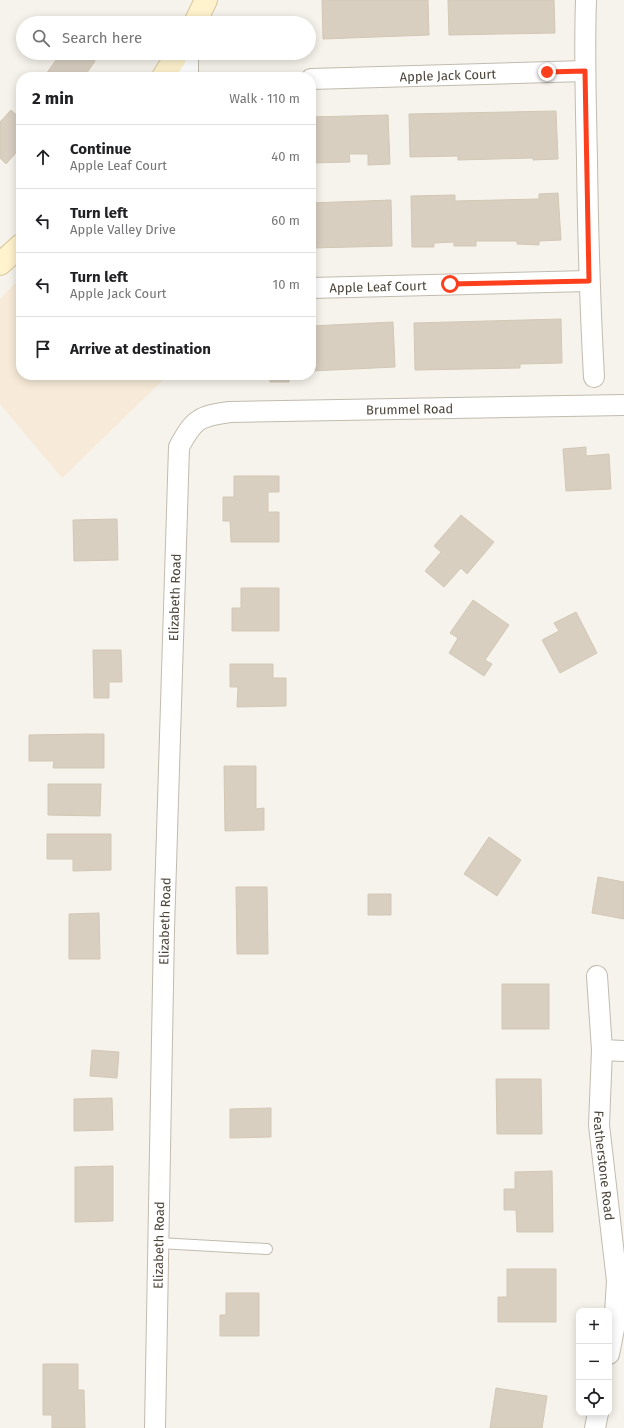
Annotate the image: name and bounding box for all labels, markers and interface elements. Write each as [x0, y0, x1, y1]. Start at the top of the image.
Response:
search box [16, 16, 316, 60]
icon: search [30, 27, 52, 49]
text: Search here [62, 29, 142, 47]
route end [538, 63, 556, 81]
street label: Apple Jack Court [399, 67, 497, 84]
text: 2 min [32, 88, 74, 109]
text: Walk · 110 m [229, 91, 300, 106]
text: Continue [70, 140, 131, 158]
icon: ahead [32, 146, 54, 168]
text: 40 m [271, 149, 300, 164]
text: Apple Leaf Court [70, 158, 167, 173]
text: Turn left [70, 204, 128, 222]
icon: left [32, 210, 54, 232]
text: 60 m [271, 213, 300, 228]
text: Apple Valley Drive [70, 222, 176, 237]
text: Turn left [70, 268, 128, 286]
icon: left [32, 274, 54, 296]
route start [441, 275, 459, 293]
text: 10 m [273, 277, 300, 292]
street label: Apple Leaf Court [329, 278, 427, 296]
text: Apple Jack Court [70, 286, 166, 301]
icon: arrive [32, 338, 54, 360]
text: Arrive at destination [70, 340, 211, 358]
street label: Brummel Road [366, 401, 453, 418]
street label: Elizabeth Road [166, 553, 184, 641]
street label: Elizabeth Road [156, 877, 174, 965]
street label: Featherstone Road [591, 1110, 617, 1221]
street label: Elizabeth Road [151, 1201, 167, 1289]
map controls [576, 1308, 612, 1416]
button: + [576, 1308, 612, 1344]
button: − [576, 1344, 612, 1380]
button: locate [576, 1380, 612, 1416]

